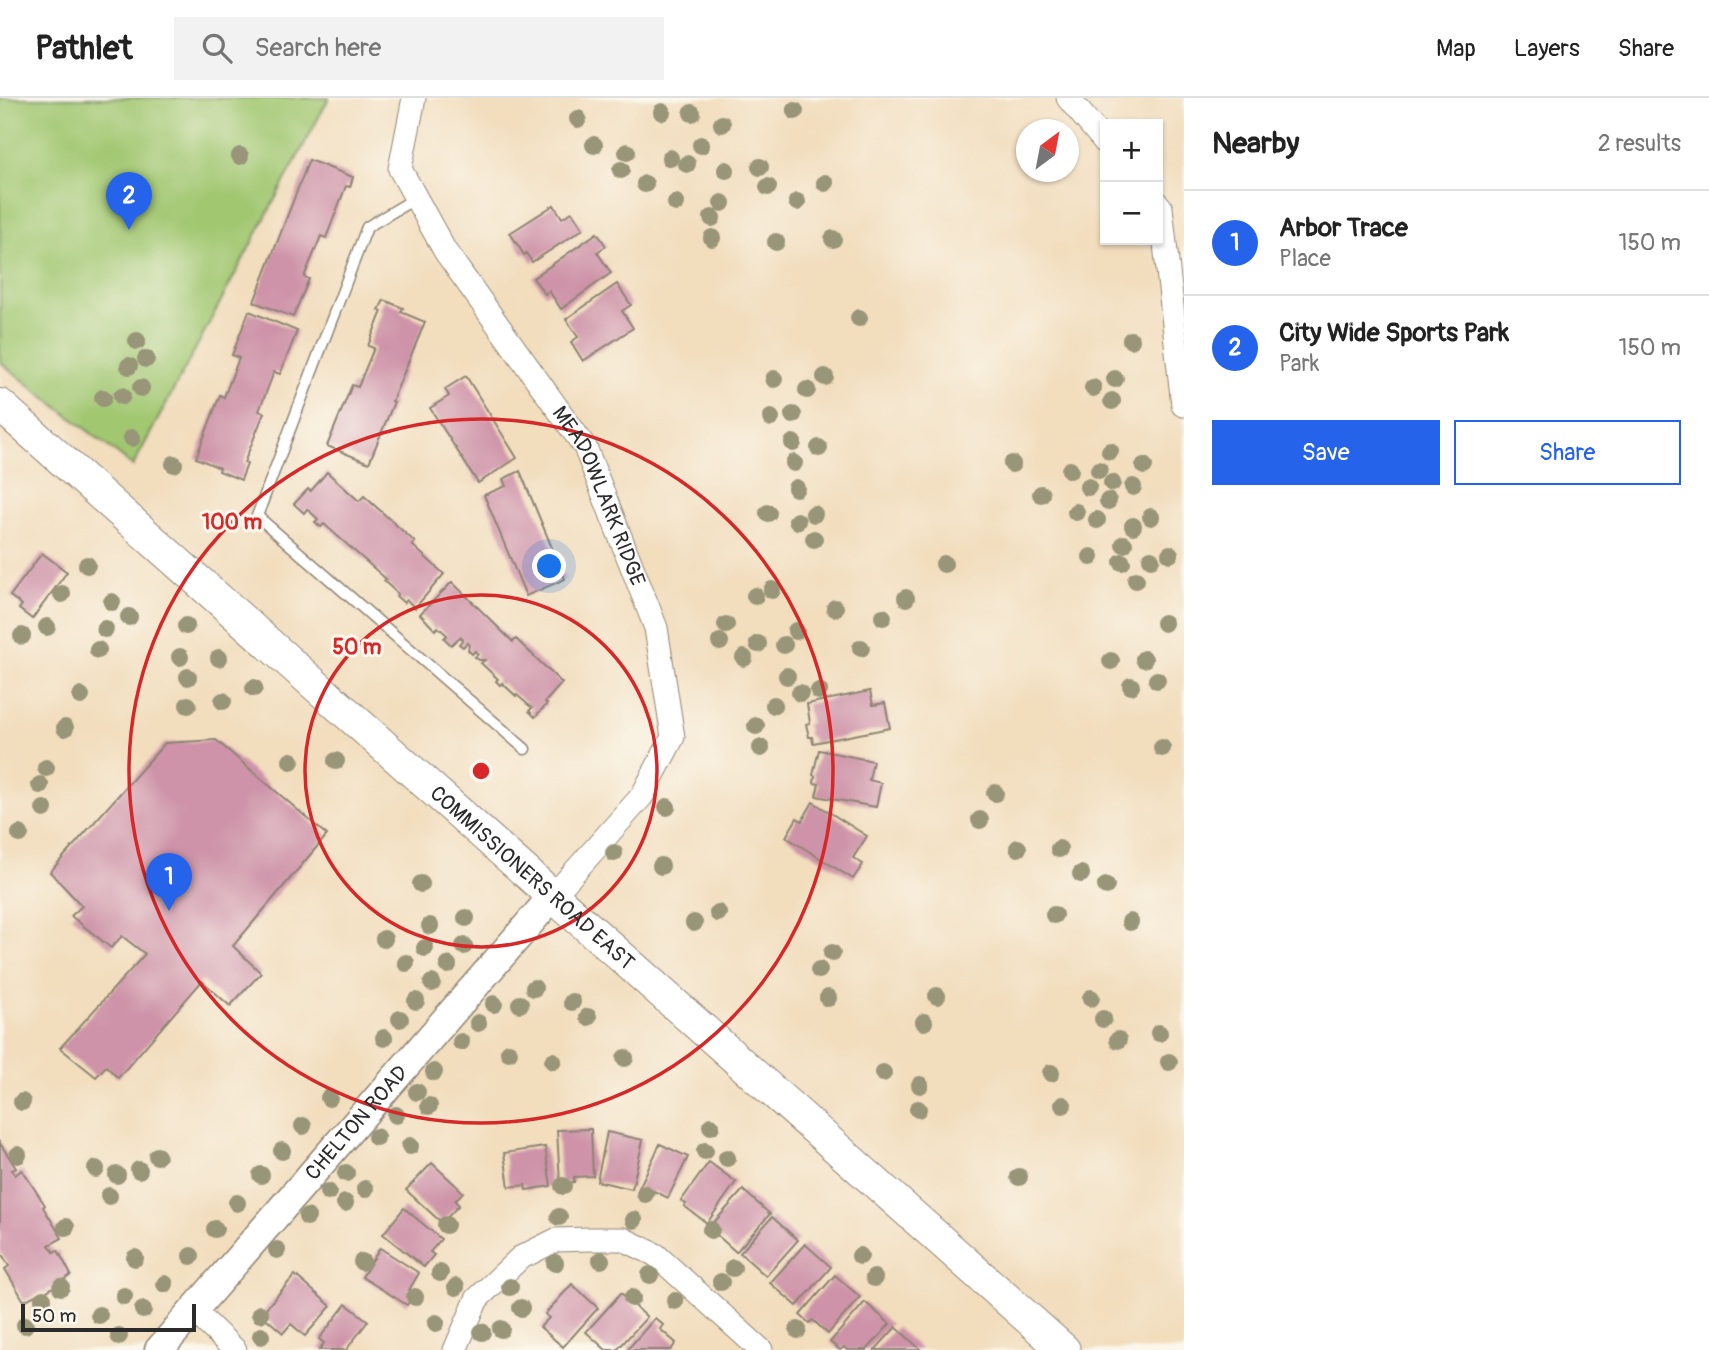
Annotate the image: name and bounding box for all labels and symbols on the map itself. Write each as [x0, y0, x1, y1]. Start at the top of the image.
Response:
north arrow [1016, 119, 1079, 182]
pin: 2 [106, 172, 152, 230]
street label: MEADOWLARK RIDGE [546, 401, 652, 590]
text: 100 m [202, 509, 262, 536]
your location [532, 549, 566, 583]
text: 50 m [333, 634, 382, 661]
centre of rings [469, 759, 493, 783]
street label: COMMISSIONERS ROAD EAST [424, 780, 641, 976]
pin: 1 [146, 853, 192, 911]
street label: CHELTON ROAD [299, 1060, 413, 1186]
scale bar [21, 1301, 196, 1333]

